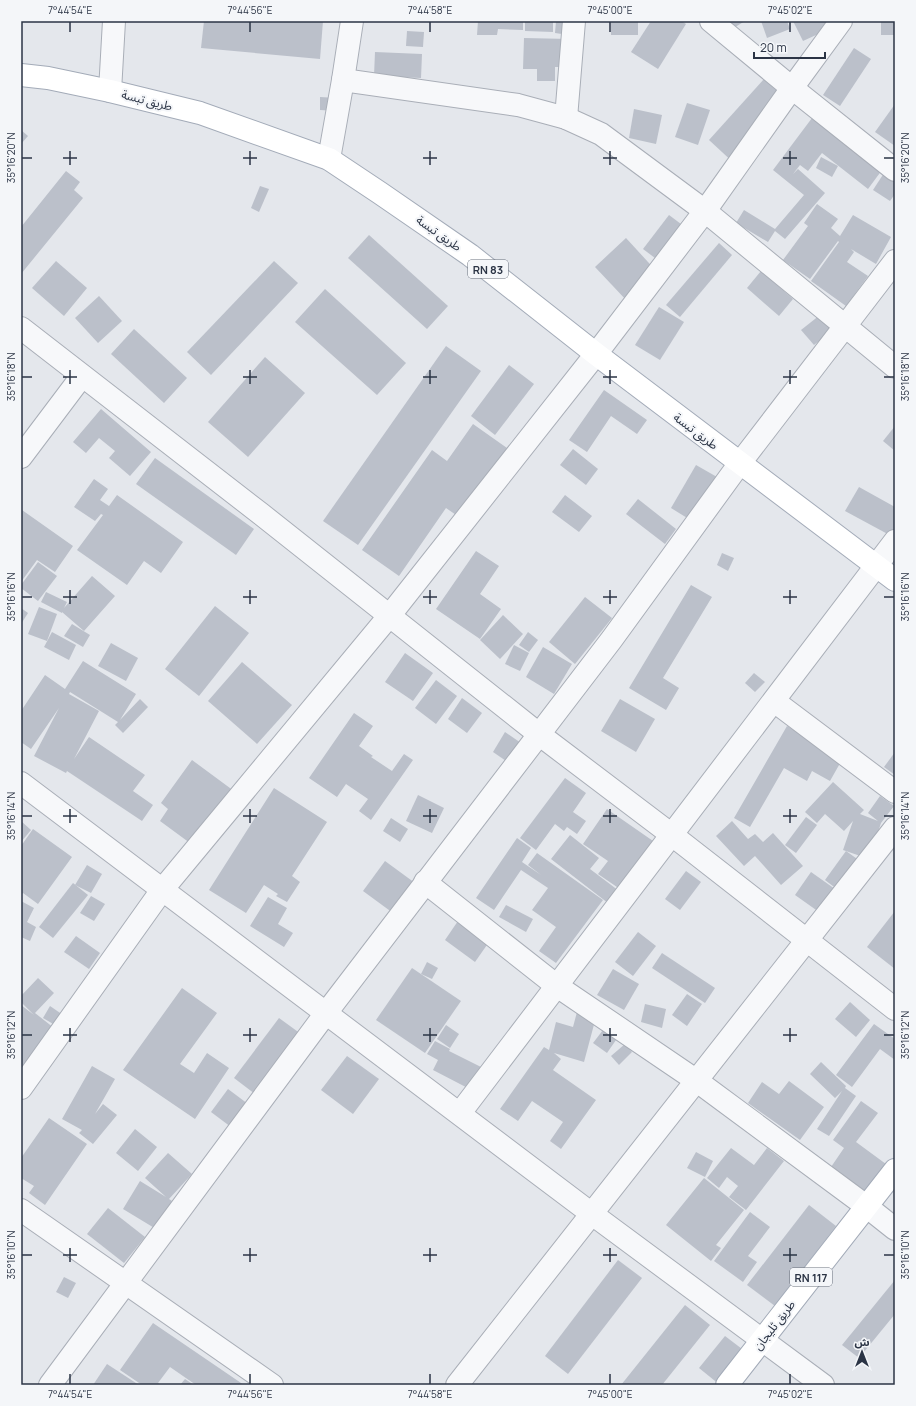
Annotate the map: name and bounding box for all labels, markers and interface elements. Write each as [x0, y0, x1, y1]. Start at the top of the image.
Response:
text: 7°44'54"E [48, 3, 92, 17]
text: 7°44'56"E [228, 3, 273, 17]
text: 7°44'58"E [408, 3, 453, 17]
text: 7°45'00"E [587, 3, 633, 17]
text: 7°45'02"E [768, 3, 813, 17]
scale bar [754, 34, 825, 60]
text: 20 m [760, 39, 787, 56]
street label: طريق تبسة [120, 85, 174, 115]
text: 35°16'20"N [4, 133, 18, 183]
text: 35°16'20"N [898, 133, 912, 183]
street label: طريق تبسة [413, 211, 465, 255]
road number: RN 83 [468, 260, 508, 278]
text: 35°16'18"N [4, 353, 18, 401]
text: 35°16'18"N [898, 353, 912, 401]
street label: طريق تبسة [670, 409, 722, 453]
text: 35°16'16"N [4, 572, 18, 621]
text: 35°16'16"N [898, 572, 912, 621]
text: 35°16'14"N [4, 792, 18, 840]
text: 35°16'14"N [898, 792, 912, 840]
text: 35°16'12"N [4, 1011, 18, 1059]
text: 35°16'12"N [898, 1011, 912, 1059]
text: 35°16'10"N [4, 1230, 18, 1279]
text: 35°16'10"N [898, 1230, 912, 1279]
road number: RN 117 [790, 1268, 832, 1286]
street label: طريق ثليجان [749, 1296, 799, 1354]
north arrow [842, 1332, 882, 1372]
text: ش [854, 1334, 870, 1349]
text: 7°44'54"E [48, 1387, 92, 1401]
text: 7°44'56"E [228, 1387, 273, 1401]
text: 7°44'58"E [408, 1387, 453, 1401]
text: 7°45'00"E [587, 1387, 633, 1401]
text: 7°45'02"E [768, 1387, 813, 1401]

